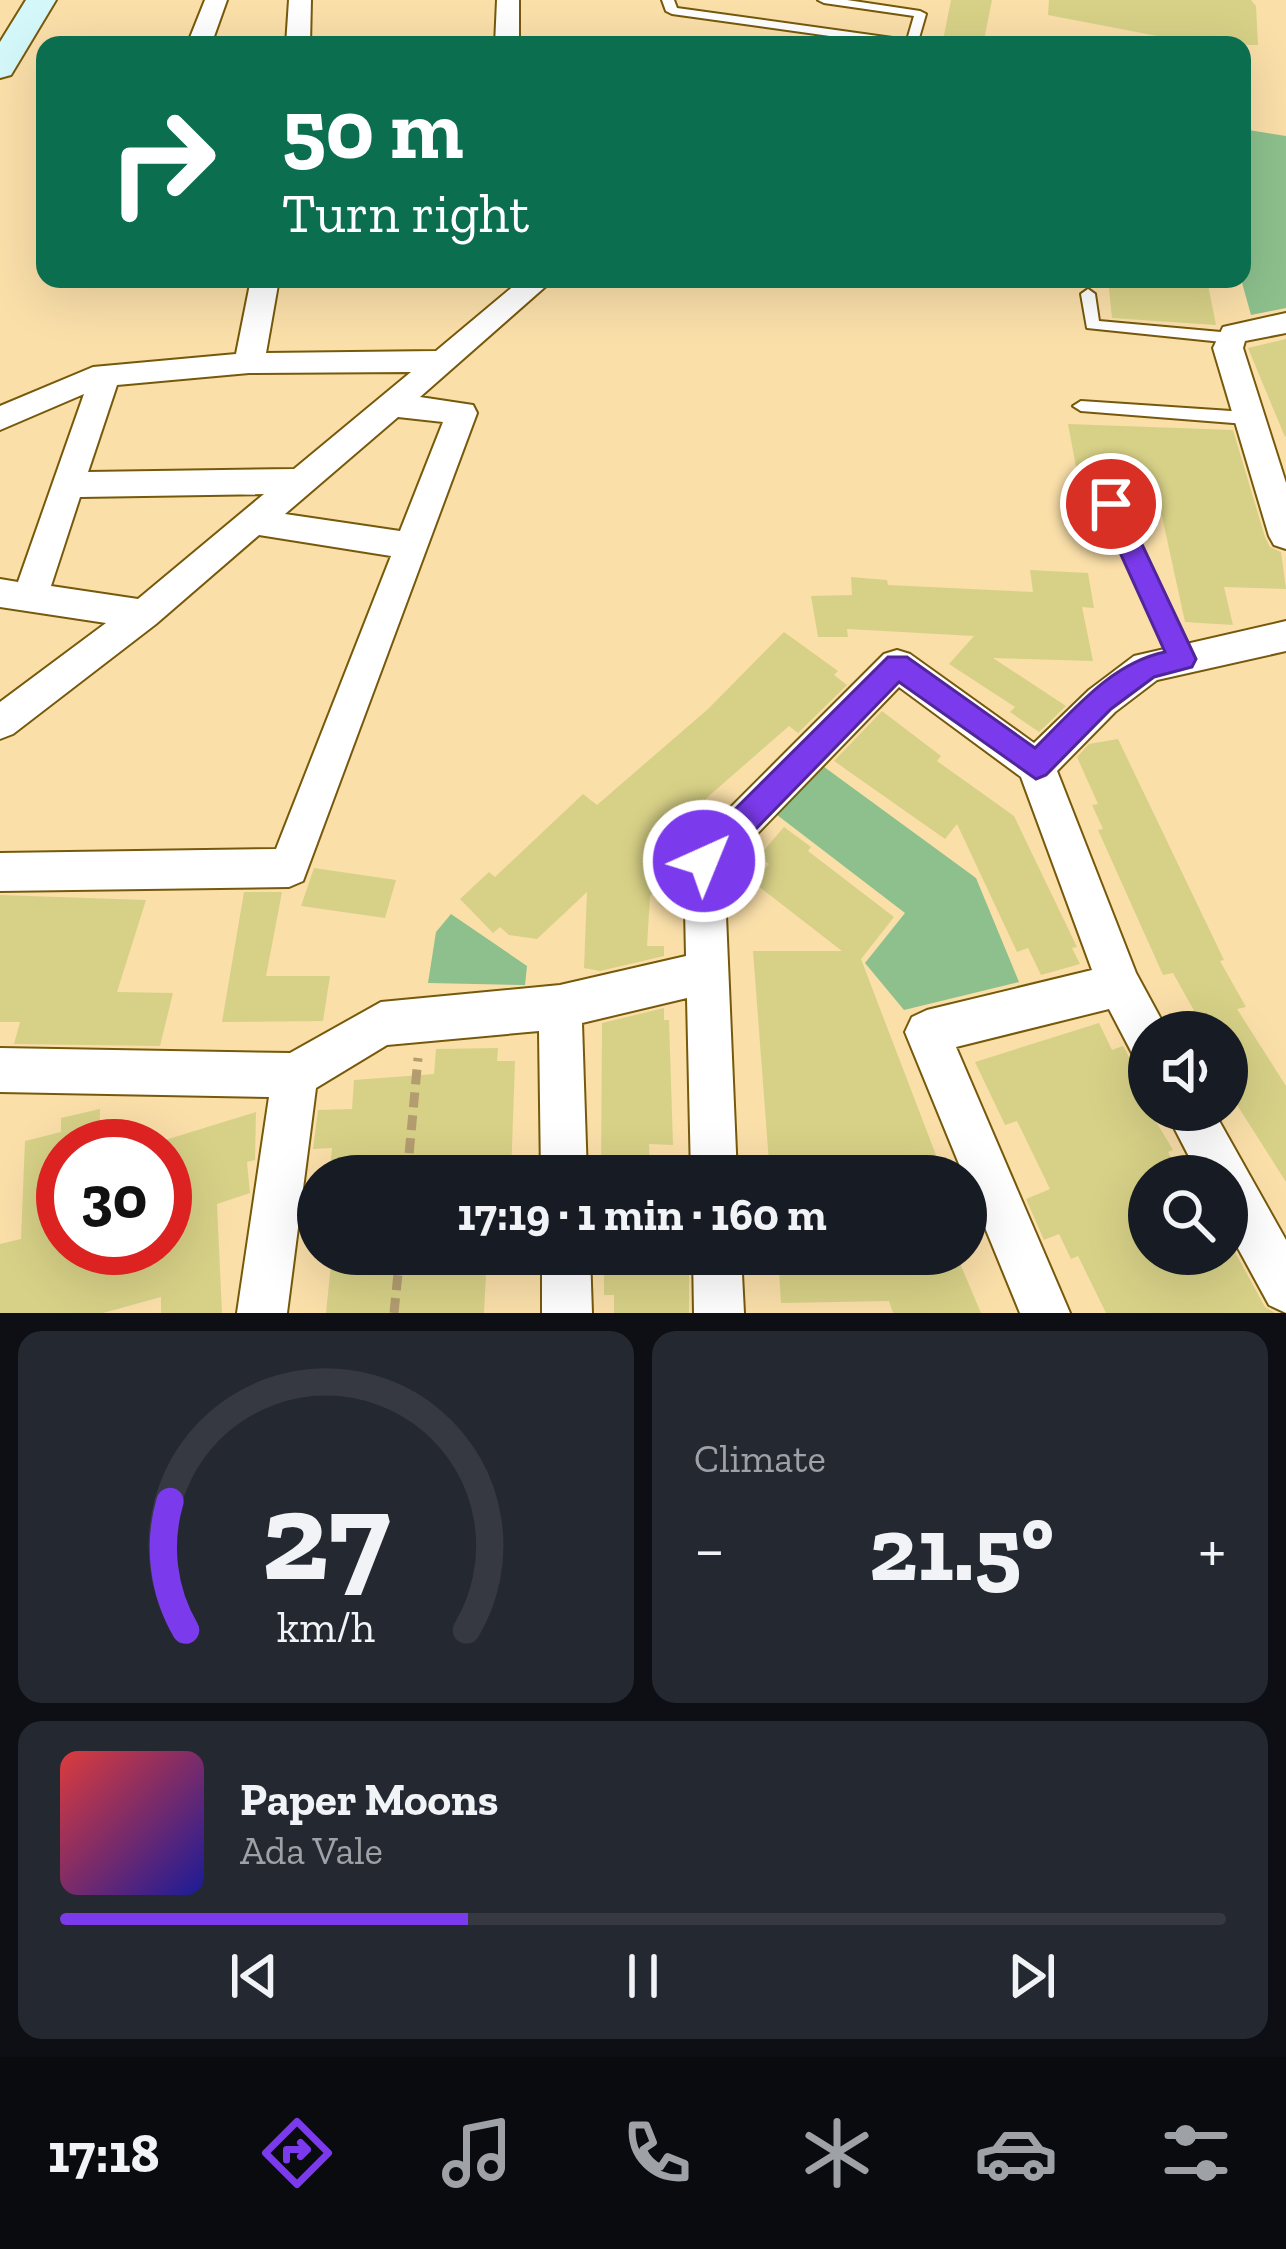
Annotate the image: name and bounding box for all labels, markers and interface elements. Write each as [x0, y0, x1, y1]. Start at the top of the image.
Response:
text: 50 m [282, 79, 464, 180]
icon: right [84, 84, 240, 240]
text: Turn right [282, 181, 529, 246]
pin [1060, 453, 1162, 555]
icon: arrive [1078, 471, 1144, 537]
position arrow [641, 798, 767, 924]
map controls [1128, 1011, 1248, 1275]
button: sound [1128, 1011, 1248, 1131]
speed limit sign: 30 [36, 1119, 192, 1275]
button: search [1128, 1155, 1248, 1275]
text: 17:19 · 1 min · 160 m [457, 1188, 827, 1242]
text: Climate [694, 1435, 826, 1482]
text: 27 [262, 1461, 391, 1611]
text: 21.5° [869, 1495, 1054, 1603]
text: − [694, 1510, 725, 1589]
text: + [1198, 1510, 1226, 1589]
text: km/h [277, 1602, 375, 1653]
text: Paper Moons [240, 1773, 498, 1827]
text: Ada Vale [240, 1827, 383, 1874]
icon: previous [221, 1943, 287, 2009]
icon: pause [610, 1943, 676, 2009]
icon: next [999, 1943, 1065, 2009]
icon: directions [255, 2111, 339, 2195]
icon: music [435, 2111, 519, 2195]
icon: phone [615, 2111, 699, 2195]
icon: climate [795, 2111, 879, 2195]
icon: car [974, 2111, 1058, 2195]
icon: filters [1154, 2111, 1238, 2195]
text: 17:18 [48, 2121, 160, 2186]

